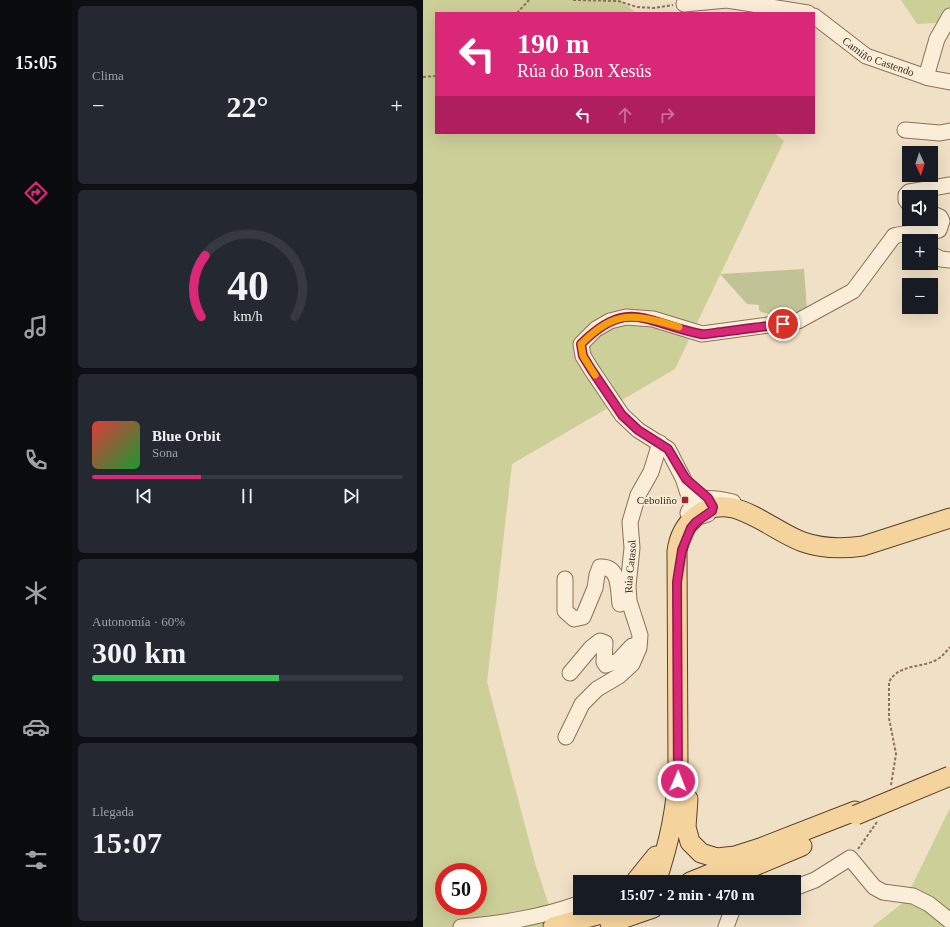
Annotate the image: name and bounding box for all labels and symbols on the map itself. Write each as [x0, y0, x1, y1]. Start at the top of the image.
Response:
street label: Camiño Castendo [840, 34, 916, 79]
north arrow [902, 146, 938, 182]
pin [766, 307, 800, 341]
place label: Ceboliño [637, 494, 677, 506]
marker: Ceboliño [680, 495, 690, 505]
street label: Rúa Catasol [622, 539, 638, 594]
position arrow [657, 760, 699, 802]
speed limit sign: 50 [435, 863, 487, 915]

